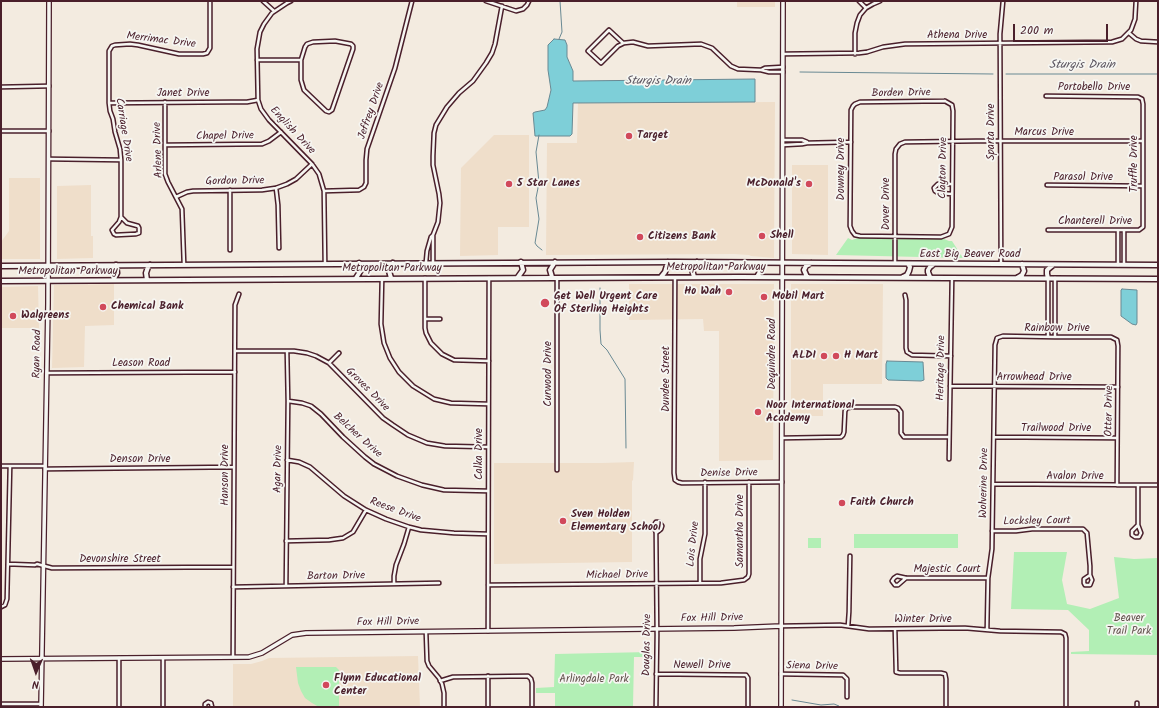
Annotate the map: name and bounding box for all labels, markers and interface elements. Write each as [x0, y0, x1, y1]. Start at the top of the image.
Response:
scale bar [1015, 16, 1110, 42]
text: 200 m [1020, 21, 1053, 40]
street label: Athena Drive [927, 29, 987, 43]
street label: Merrimac Drive [126, 30, 196, 52]
water label: Sturgis Drain [1049, 59, 1115, 73]
water label: Sturgis Drain [625, 75, 691, 89]
street label: Jeffrey Drive [356, 81, 388, 141]
street label: Portobello Drive [1058, 81, 1130, 95]
street label: Janet Drive [157, 87, 209, 101]
street label: Borden Drive [871, 87, 931, 101]
street label: Carriage Drive [111, 97, 135, 163]
street label: English Drive [266, 104, 318, 158]
street label: Sparta Drive [985, 104, 999, 160]
street label: Arlene Drive [151, 122, 167, 178]
street label: Marcus Drive [1014, 126, 1074, 140]
place label: Target [637, 129, 668, 143]
street label: Chapel Drive [196, 130, 254, 144]
marker: Target [624, 131, 634, 141]
street label: Truffle Drive [1128, 135, 1142, 193]
street label: Clayton Drive [937, 137, 951, 199]
street label: Downey Drive [835, 138, 849, 200]
street label: Parasol Drive [1053, 171, 1113, 185]
street label: Gordon Drive [205, 175, 265, 189]
place label: 5 Star Lanes [517, 177, 580, 191]
place label: McDonald's [747, 177, 801, 191]
street label: Dover Drive [880, 178, 894, 230]
marker: 5 Star Lanes [504, 179, 514, 189]
marker: McDonald's [804, 179, 814, 189]
street label: Chanterell Drive [1058, 215, 1132, 229]
place label: Shell [770, 229, 793, 243]
place label: Citizens Bank [648, 230, 716, 244]
marker: Shell [757, 231, 767, 241]
marker: Citizens Bank [635, 232, 645, 242]
street label: East Big Beaver Road [919, 248, 1021, 262]
street label: Metropolitan Parkway [666, 261, 766, 275]
street label: Metropolitan Parkway [342, 262, 442, 276]
street label: Metropolitan Parkway [18, 265, 118, 279]
place label: Ho Wah [684, 285, 721, 299]
marker: Ho Wah [724, 287, 734, 297]
place label: Get Well Urgent Care Of Sterling Heights [554, 290, 657, 316]
place label: Mobil Mart [772, 290, 824, 304]
marker: Mobil Mart [759, 292, 769, 302]
marker: Get Well Urgent Care Of Sterling Heights [539, 297, 551, 309]
place label: Chemical Bank [111, 300, 183, 314]
marker: Chemical Bank [98, 302, 108, 312]
place label: Walgreens [21, 309, 69, 323]
marker: Walgreens [8, 311, 18, 321]
street label: Dequindre Road [766, 318, 780, 390]
street label: Rainbow Drive [1024, 322, 1090, 336]
street label: Ryan Road [31, 329, 45, 379]
street label: Heritage Drive [935, 335, 949, 401]
street label: Curwood Drive [542, 341, 556, 407]
street label: Dundee Street [660, 346, 674, 412]
place label: ALDI [792, 349, 816, 363]
place label: H Mart [844, 349, 878, 363]
marker: ALDI [819, 351, 829, 361]
marker: H Mart [831, 351, 841, 361]
street label: Leason Road [112, 357, 170, 371]
street label: Groves Drive [342, 365, 392, 415]
street label: Arrowhead Drive [996, 371, 1072, 385]
street label: Otter Drive [1103, 385, 1117, 437]
place label: Noor International Academy [766, 399, 854, 425]
marker: Noor International Academy [753, 407, 763, 417]
street label: Belcher Drive [330, 411, 384, 461]
street label: Trailwood Drive [1021, 422, 1091, 436]
street label: Calka Drive [473, 428, 487, 480]
street label: Hanson Drive [219, 444, 233, 506]
street label: Agar Drive [272, 445, 286, 493]
street label: Wolverine Drive [978, 448, 992, 518]
street label: Denson Drive [110, 453, 170, 467]
street label: Denise Drive [700, 467, 758, 481]
street label: Avalon Drive [1046, 470, 1104, 484]
street label: Samantha Drive [734, 494, 748, 568]
street label: Reese Drive [368, 496, 422, 526]
place label: Faith Church [850, 496, 914, 510]
marker: Faith Church [837, 498, 847, 508]
place label: Sven Holden Elementary School [571, 508, 661, 534]
street label: Locksley Court [1003, 515, 1071, 529]
marker: Sven Holden Elementary School [558, 516, 568, 526]
street label: Lois Drive [685, 521, 703, 567]
street label: Devonshire Street [79, 553, 161, 567]
street label: Majestic Court [913, 563, 981, 577]
street label: Michael Drive [586, 569, 648, 583]
street label: Barton Drive [307, 570, 365, 584]
street label: Fox Hill Drive [681, 612, 743, 626]
park label: Beaver Trail Park [1107, 612, 1151, 638]
street label: Winter Drive [894, 613, 952, 627]
street label: Douglas Drive [641, 614, 655, 676]
street label: Fox Hill Drive [357, 616, 419, 630]
north arrow [16, 652, 56, 692]
street label: Newell Drive [673, 659, 731, 673]
street label: Siena Drive [786, 660, 838, 674]
place label: Flynn Educational Center [334, 672, 421, 698]
park label: Arlingdale Park [559, 673, 629, 687]
text: N [32, 675, 39, 693]
marker: Flynn Educational Center [321, 680, 331, 690]

